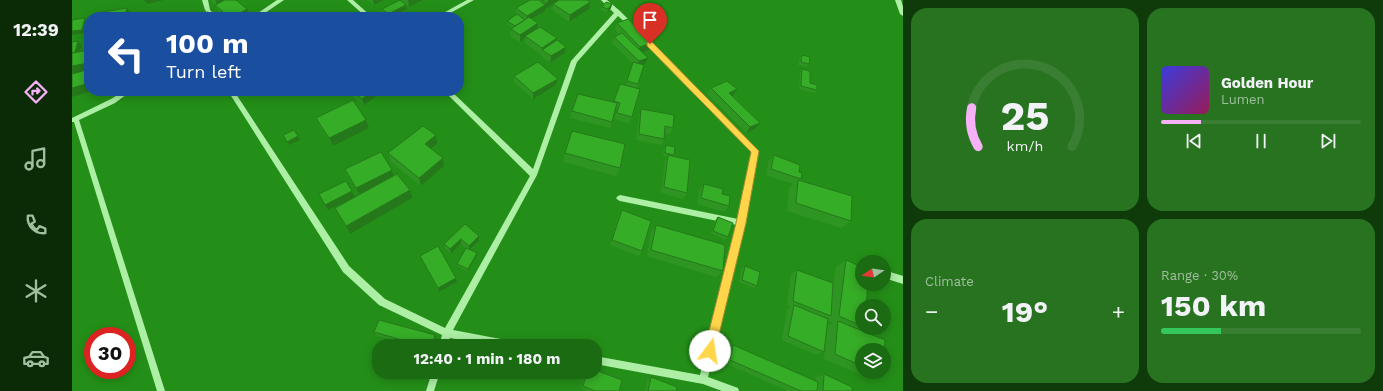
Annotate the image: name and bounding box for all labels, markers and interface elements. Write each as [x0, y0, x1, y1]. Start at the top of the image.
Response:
pin [633, 3, 667, 44]
icon: arrive [639, 9, 661, 31]
text: 12:39 [13, 19, 59, 40]
text: 100 m [166, 27, 249, 60]
icon: left [100, 28, 152, 80]
text: Turn left [166, 61, 241, 82]
text: Golden Hour [1221, 74, 1313, 92]
icon: directions [22, 78, 50, 106]
text: 25 [1000, 91, 1050, 140]
text: Lumen [1221, 92, 1265, 107]
icon: previous [1183, 130, 1205, 152]
icon: pause [1250, 130, 1272, 152]
icon: next [1317, 130, 1339, 152]
text: km/h [1007, 138, 1043, 154]
icon: music [22, 145, 50, 173]
icon: phone [22, 211, 50, 239]
north arrow [855, 255, 891, 291]
map controls [855, 255, 891, 379]
text: Range · 30% [1161, 268, 1238, 283]
text: Climate [925, 274, 974, 289]
icon: climate [22, 277, 50, 305]
text: 150 km [1161, 288, 1266, 323]
text: 19° [1002, 294, 1048, 329]
button: search [855, 299, 891, 335]
text: − [925, 299, 938, 324]
text: + [1112, 299, 1125, 324]
speed limit sign: 30 [84, 327, 136, 379]
position arrow [689, 330, 731, 372]
button: layers [855, 343, 891, 379]
icon: car [22, 344, 50, 372]
text: 12:40 · 1 min · 180 m [414, 350, 560, 368]

